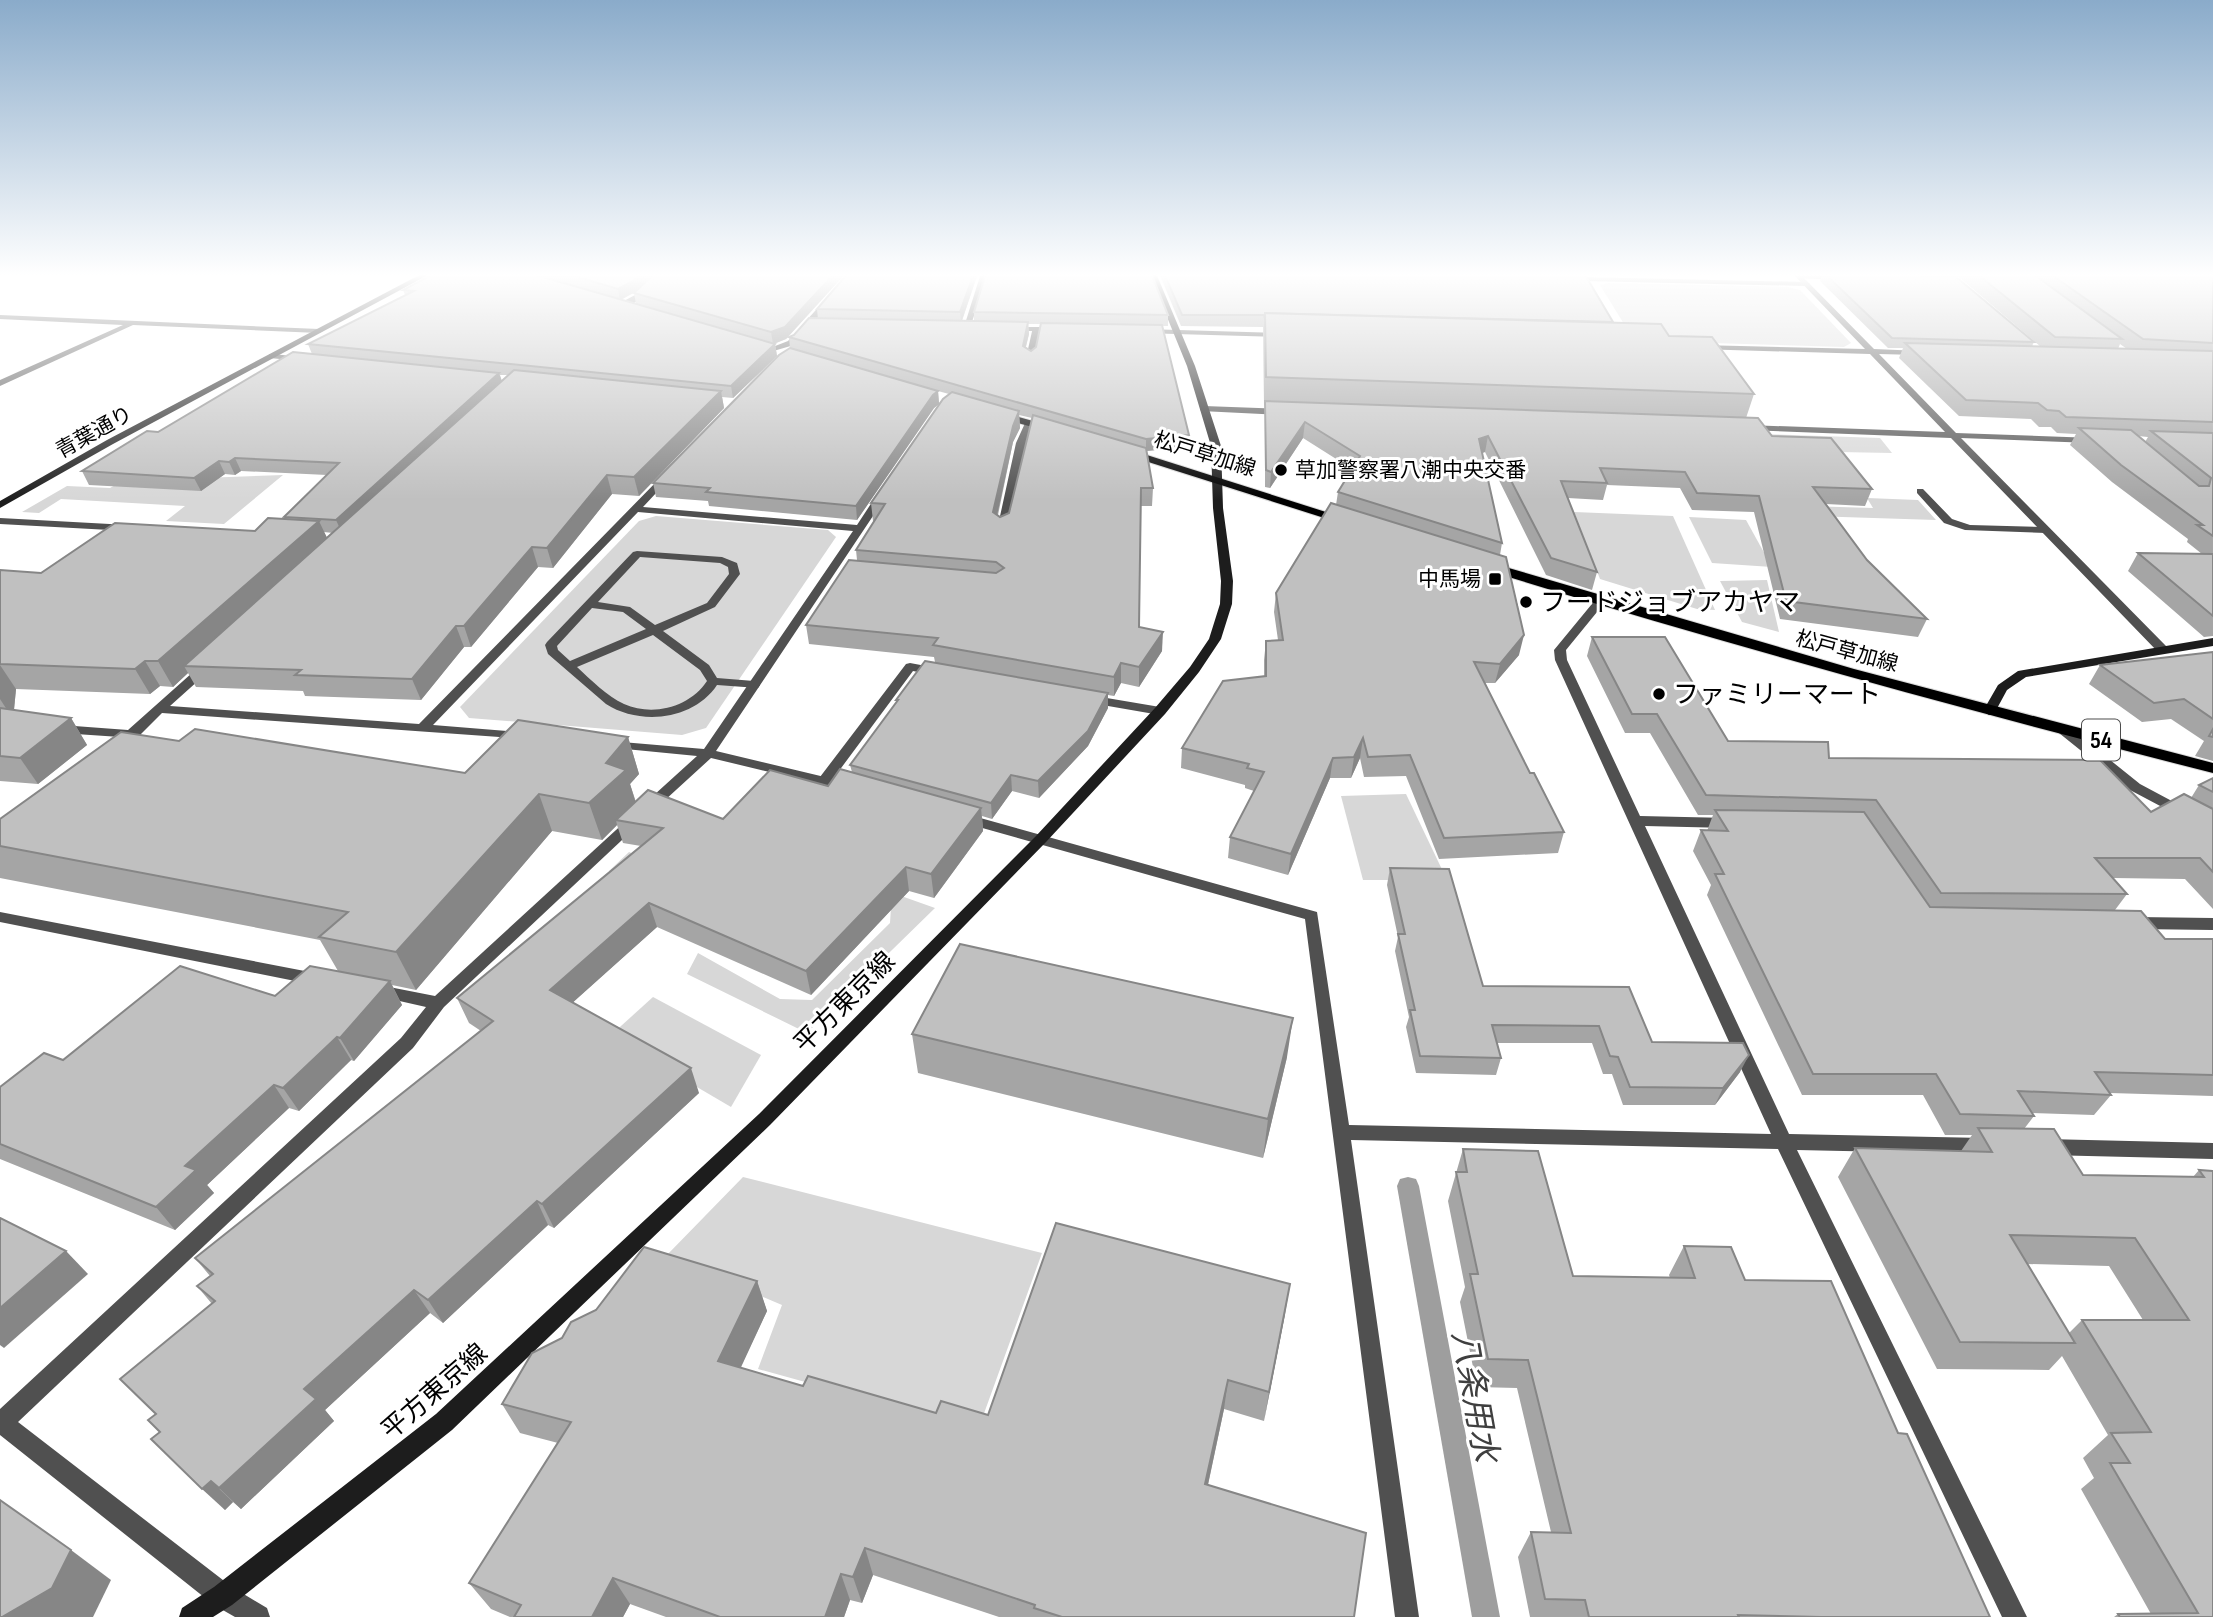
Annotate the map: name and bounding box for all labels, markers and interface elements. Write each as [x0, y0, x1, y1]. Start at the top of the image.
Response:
street label: 青葉通り [51, 401, 137, 464]
street label: 松戸草加線 [1151, 427, 1259, 482]
place label: 草加警察署八潮中央交番 [1295, 458, 1526, 483]
marker: 草加警察署八潮中央交番 [1273, 462, 1289, 478]
place label: 中馬場 [1418, 567, 1481, 592]
marker: 中馬場 [1487, 571, 1503, 587]
place label: フードジョブアカヤマ [1540, 588, 1800, 619]
marker: フードジョブアカヤマ [1518, 594, 1534, 610]
street label: 松戸草加線 [1793, 626, 1901, 677]
place label: ファミリーマート [1673, 680, 1881, 711]
marker: ファミリーマート [1651, 686, 1667, 702]
road number: 54 [2082, 720, 2120, 760]
street label: 平方東京線 [788, 946, 902, 1060]
water label: 八条用水 [1443, 1328, 1506, 1468]
street label: 平方東京線 [376, 1338, 494, 1446]

